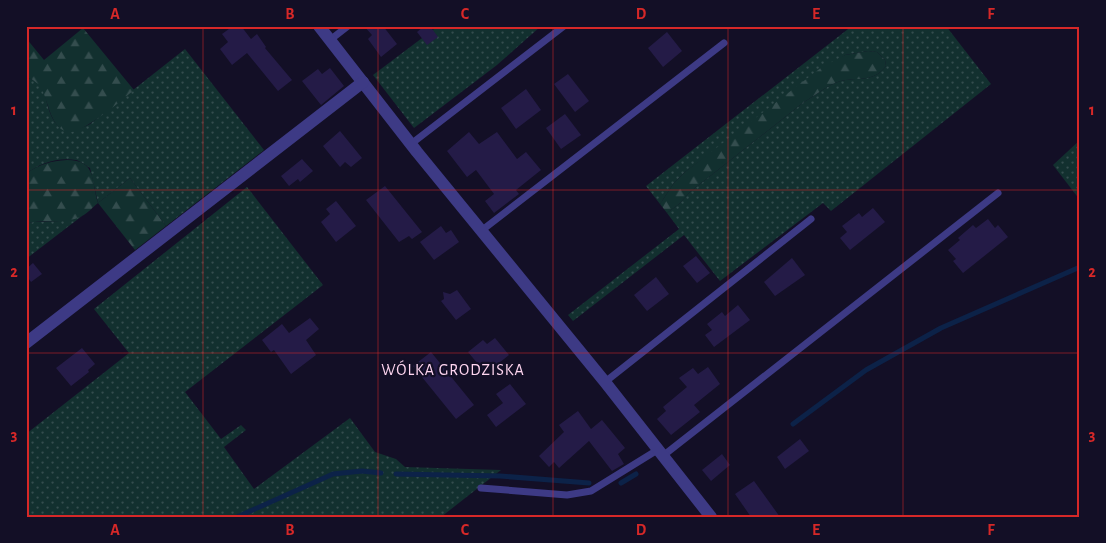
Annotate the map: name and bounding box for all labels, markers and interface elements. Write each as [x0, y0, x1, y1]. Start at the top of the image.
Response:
text: A [110, 6, 120, 22]
text: B [285, 6, 295, 22]
text: C [461, 6, 470, 22]
text: D [636, 6, 647, 22]
text: E [812, 6, 820, 22]
text: F [987, 6, 995, 22]
text: 1 [11, 102, 17, 118]
text: 1 [1089, 102, 1095, 118]
text: 2 [10, 264, 18, 280]
text: 2 [1088, 264, 1096, 280]
district label: WÓLKA GRODZISKA [381, 360, 525, 378]
text: 3 [11, 427, 18, 443]
text: 3 [1089, 427, 1096, 443]
text: A [110, 522, 120, 538]
text: B [285, 522, 295, 538]
text: C [461, 522, 470, 538]
text: D [636, 522, 647, 538]
text: E [812, 522, 820, 538]
text: F [987, 522, 995, 538]

